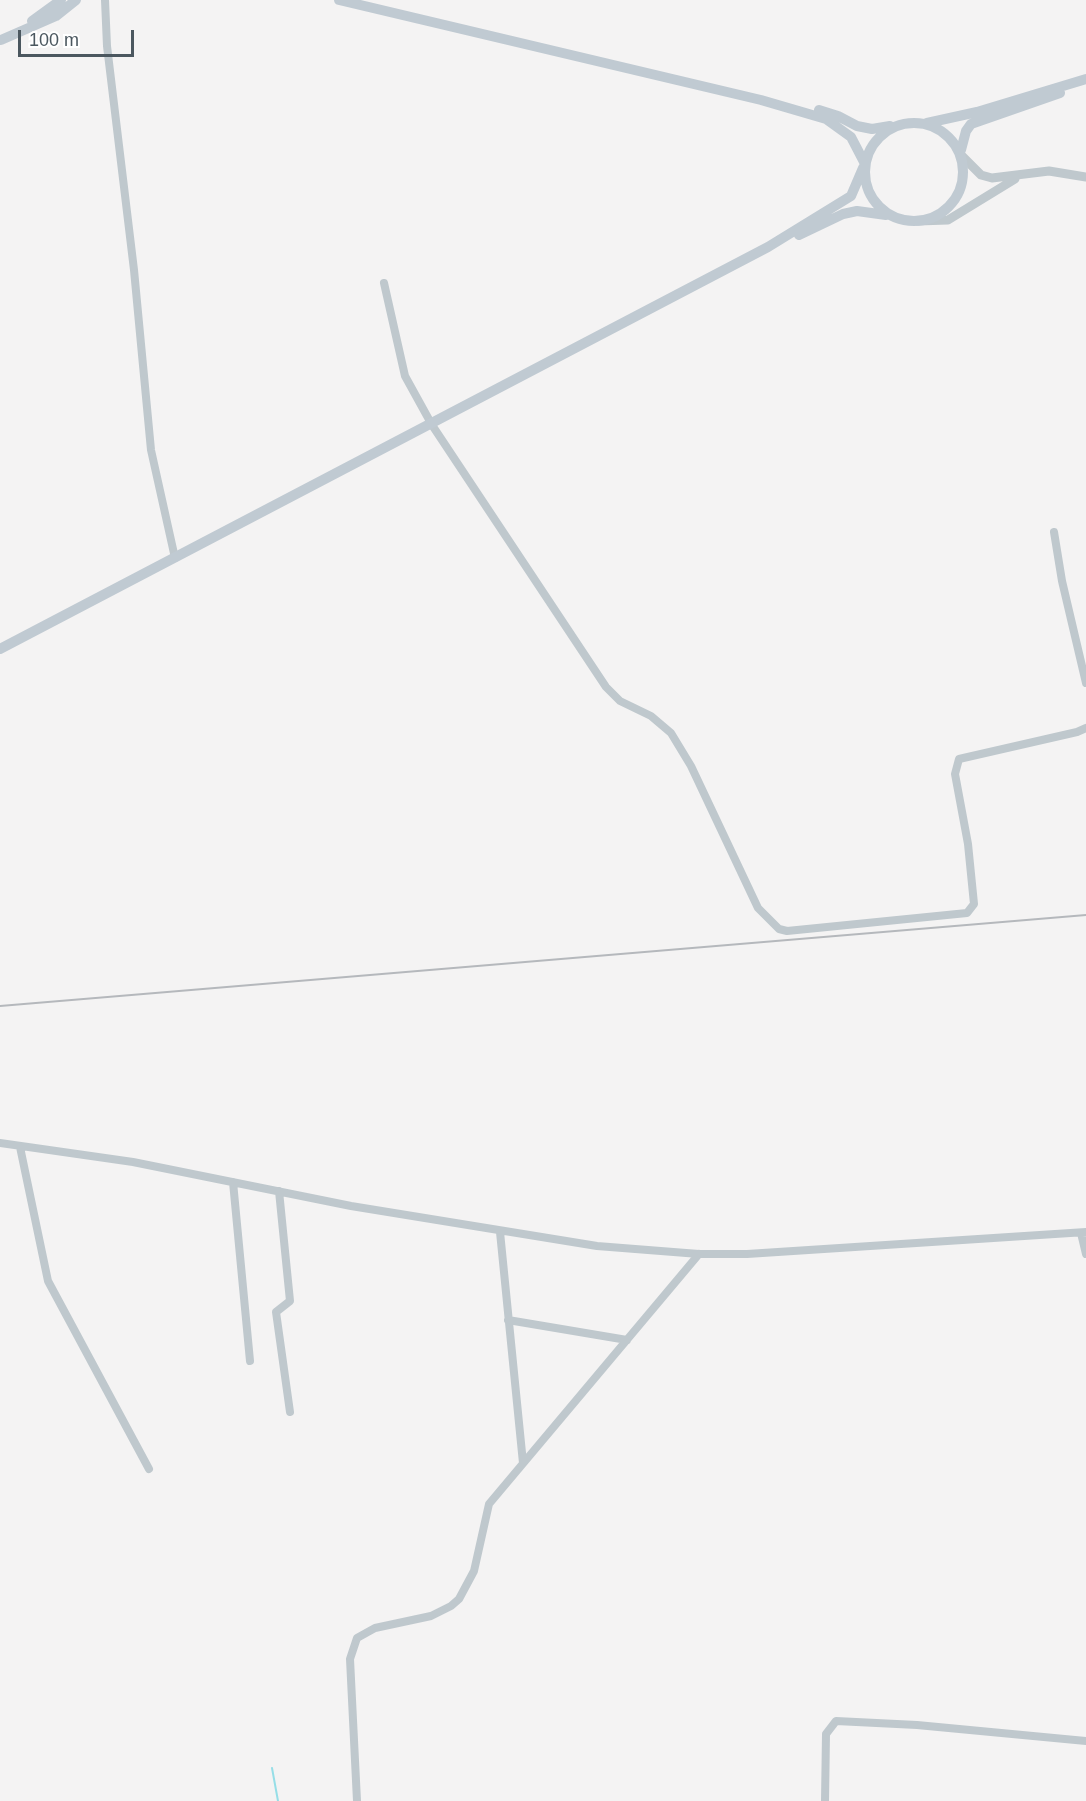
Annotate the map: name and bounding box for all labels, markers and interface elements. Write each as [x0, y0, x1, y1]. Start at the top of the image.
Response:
scale bar [21, 18, 136, 56]
text: 100 m [29, 30, 79, 50]

